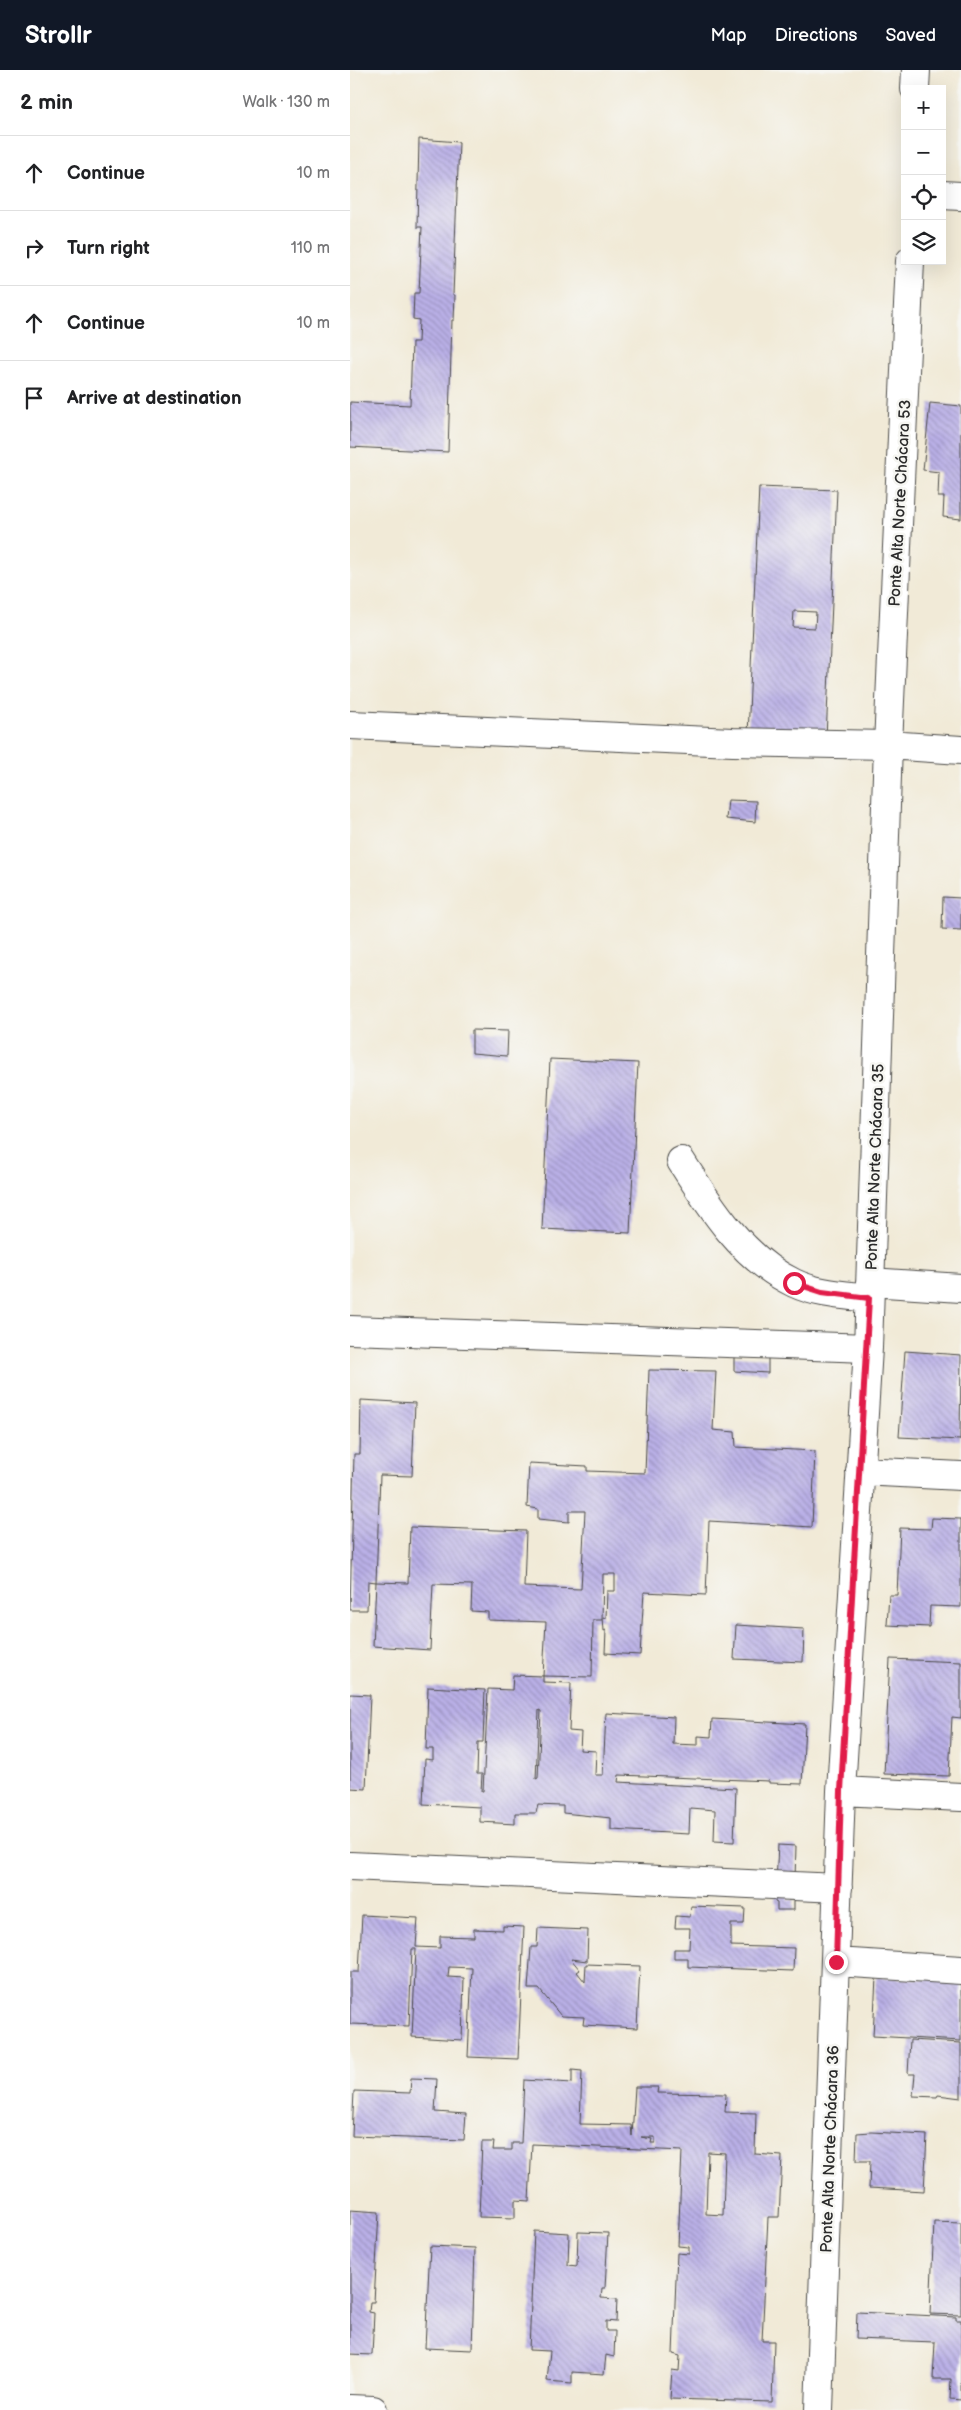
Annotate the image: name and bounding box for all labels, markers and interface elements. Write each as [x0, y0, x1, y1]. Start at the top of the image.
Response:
text: Strollr [25, 21, 92, 50]
text: Map [711, 25, 747, 46]
text: Directions [775, 25, 857, 46]
text: Saved [885, 25, 936, 46]
map controls [901, 85, 946, 265]
button: + [901, 85, 946, 130]
text: 2 min [20, 90, 73, 115]
text: Walk · 130 m [242, 93, 330, 112]
button: − [901, 130, 946, 175]
icon: ahead [20, 159, 48, 187]
text: Continue [67, 162, 145, 185]
text: 10 m [297, 164, 330, 183]
button: locate [901, 175, 946, 220]
button: layers [901, 220, 946, 265]
icon: right [20, 234, 48, 262]
text: Turn right [67, 237, 150, 260]
text: 110 m [291, 239, 330, 258]
icon: ahead [20, 309, 48, 337]
text: Continue [67, 312, 145, 335]
text: 10 m [297, 314, 330, 333]
icon: arrive [20, 384, 48, 412]
text: Arrive at destination [67, 387, 242, 410]
street label: Ponte Alta Norte Chácara 53 [886, 399, 915, 607]
street label: Ponte Alta Norte Chácara 35 [862, 1063, 889, 1271]
route start [783, 1272, 806, 1295]
route end [825, 1951, 848, 1974]
street label: Ponte Alta Norte Chácara 36 [817, 2045, 844, 2253]

